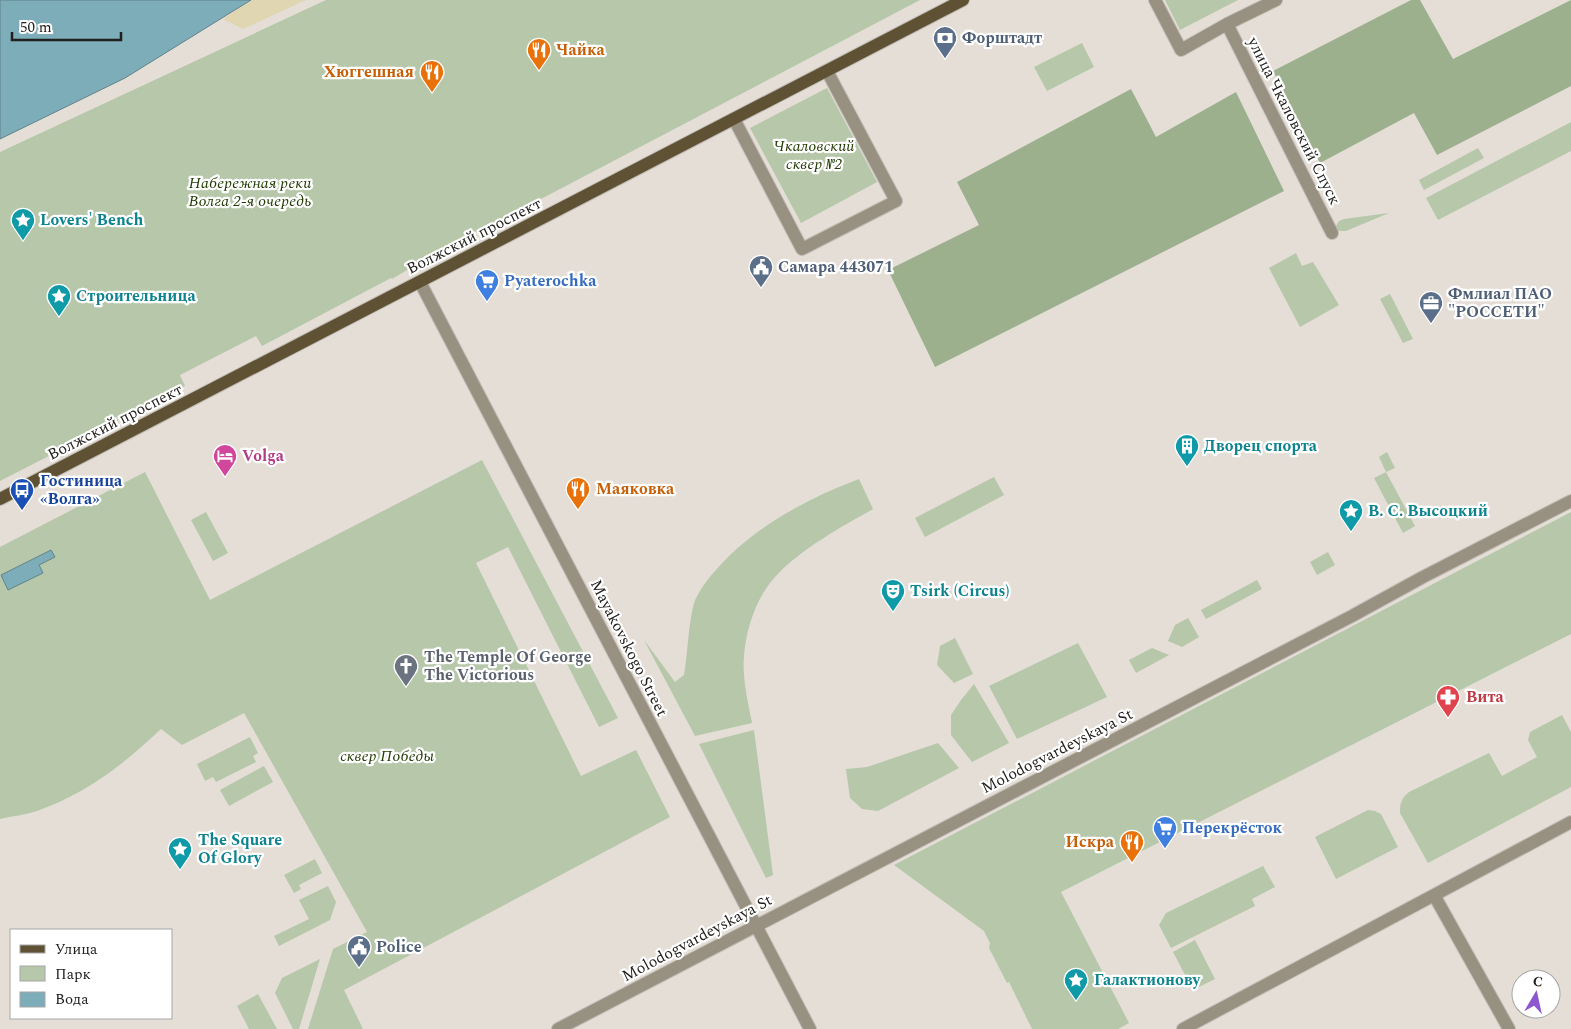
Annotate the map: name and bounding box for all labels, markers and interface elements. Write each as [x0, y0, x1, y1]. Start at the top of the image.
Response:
scale bar [12, 10, 121, 42]
text: 50 m [20, 16, 52, 39]
bank icon: Форштадт [932, 25, 958, 59]
place label: Форштадт [962, 26, 1042, 50]
street label: улица Чкаловский Спуск [1241, 32, 1347, 209]
restaurant icon: Чайка [526, 37, 552, 71]
place label: Чайка [556, 38, 605, 62]
restaurant icon: Хюггешная [419, 59, 445, 93]
place label: Хюггешная [324, 60, 414, 84]
park label: Чкаловский сквер №2 [774, 134, 855, 176]
park label: Набережная реки Волга 2-я очередь [189, 171, 312, 213]
street label: Волжский проспект [402, 192, 546, 280]
place icon: Lovers' Bench [10, 207, 36, 241]
place label: Lovers' Bench [40, 208, 144, 232]
public building icon: Самара 443071 [748, 254, 774, 288]
place label: Самара 443071 [778, 255, 893, 279]
supermarket icon: Pyaterochka [474, 268, 500, 302]
place label: Pyaterochka [504, 269, 597, 293]
place label: Фмлиал ПАО "РОССЕТИ" [1448, 282, 1552, 324]
place icon: Строительница [46, 283, 72, 317]
place label: Строительница [76, 284, 196, 308]
office icon: Фмлиал ПАО "РОССЕТИ" [1418, 290, 1444, 324]
street label: Волжский проспект [43, 378, 187, 466]
building icon: Дворец спорта [1174, 433, 1200, 467]
place label: Дворец спорта [1204, 434, 1318, 458]
hotel icon: Volga [212, 443, 238, 477]
place label: Volga [242, 444, 285, 468]
place label: Гостиница «Волга» [40, 469, 123, 511]
restaurant icon: Маяковка [565, 476, 591, 510]
bus stop icon: Гостиница «Волга» [9, 477, 35, 511]
place label: Маяковка [596, 477, 675, 501]
place icon: В. С. Высоцкий [1338, 498, 1364, 532]
place label: В. С. Высоцкий [1368, 499, 1488, 523]
street label: Mayakovskogo Street [584, 575, 674, 721]
theatre icon: Tsirk (Circus) [880, 578, 906, 612]
place label: Tsirk (Circus) [910, 579, 1009, 603]
place label: The Temple Of George The Victorious [424, 645, 591, 687]
church icon: The Temple Of George The Victorious [393, 653, 419, 687]
pharmacy icon: Вита [1435, 684, 1461, 718]
place label: Вита [1466, 685, 1505, 709]
street label: Molodogvardeyskaya St [977, 702, 1137, 800]
park label: сквер Победы [340, 744, 434, 768]
supermarket icon: Перекрёсток [1152, 815, 1178, 849]
place label: Перекрёсток [1182, 816, 1283, 840]
place label: The Square Of Glory [198, 828, 282, 870]
restaurant icon: Искра [1119, 829, 1145, 863]
place label: Искра [1065, 830, 1115, 854]
place icon: The Square Of Glory [167, 836, 193, 870]
street label: Molodogvardeyskaya St [618, 888, 777, 988]
legend [10, 929, 172, 1019]
public building icon: Police [346, 934, 372, 968]
place label: Police [376, 935, 422, 959]
text: Улица [55, 938, 98, 961]
text: Парк [55, 963, 91, 986]
place icon: Галактионову [1063, 967, 1089, 1001]
place label: Галактионову [1094, 968, 1202, 992]
north arrow [1511, 969, 1561, 1019]
text: С [1531, 971, 1545, 993]
text: Вода [55, 988, 89, 1011]

